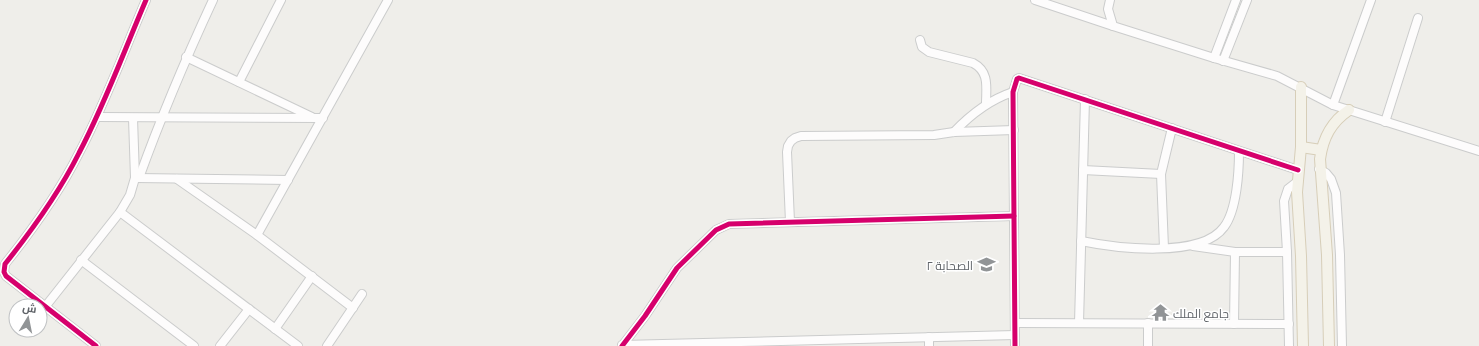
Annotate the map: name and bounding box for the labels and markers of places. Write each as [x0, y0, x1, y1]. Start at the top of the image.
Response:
school or university icon: الصحابة ٢ [976, 255, 996, 275]
place label: الصحابة ٢ [927, 258, 973, 273]
temple icon: جامع الملك [1150, 303, 1170, 323]
place label: جامع الملك [1173, 306, 1229, 322]

